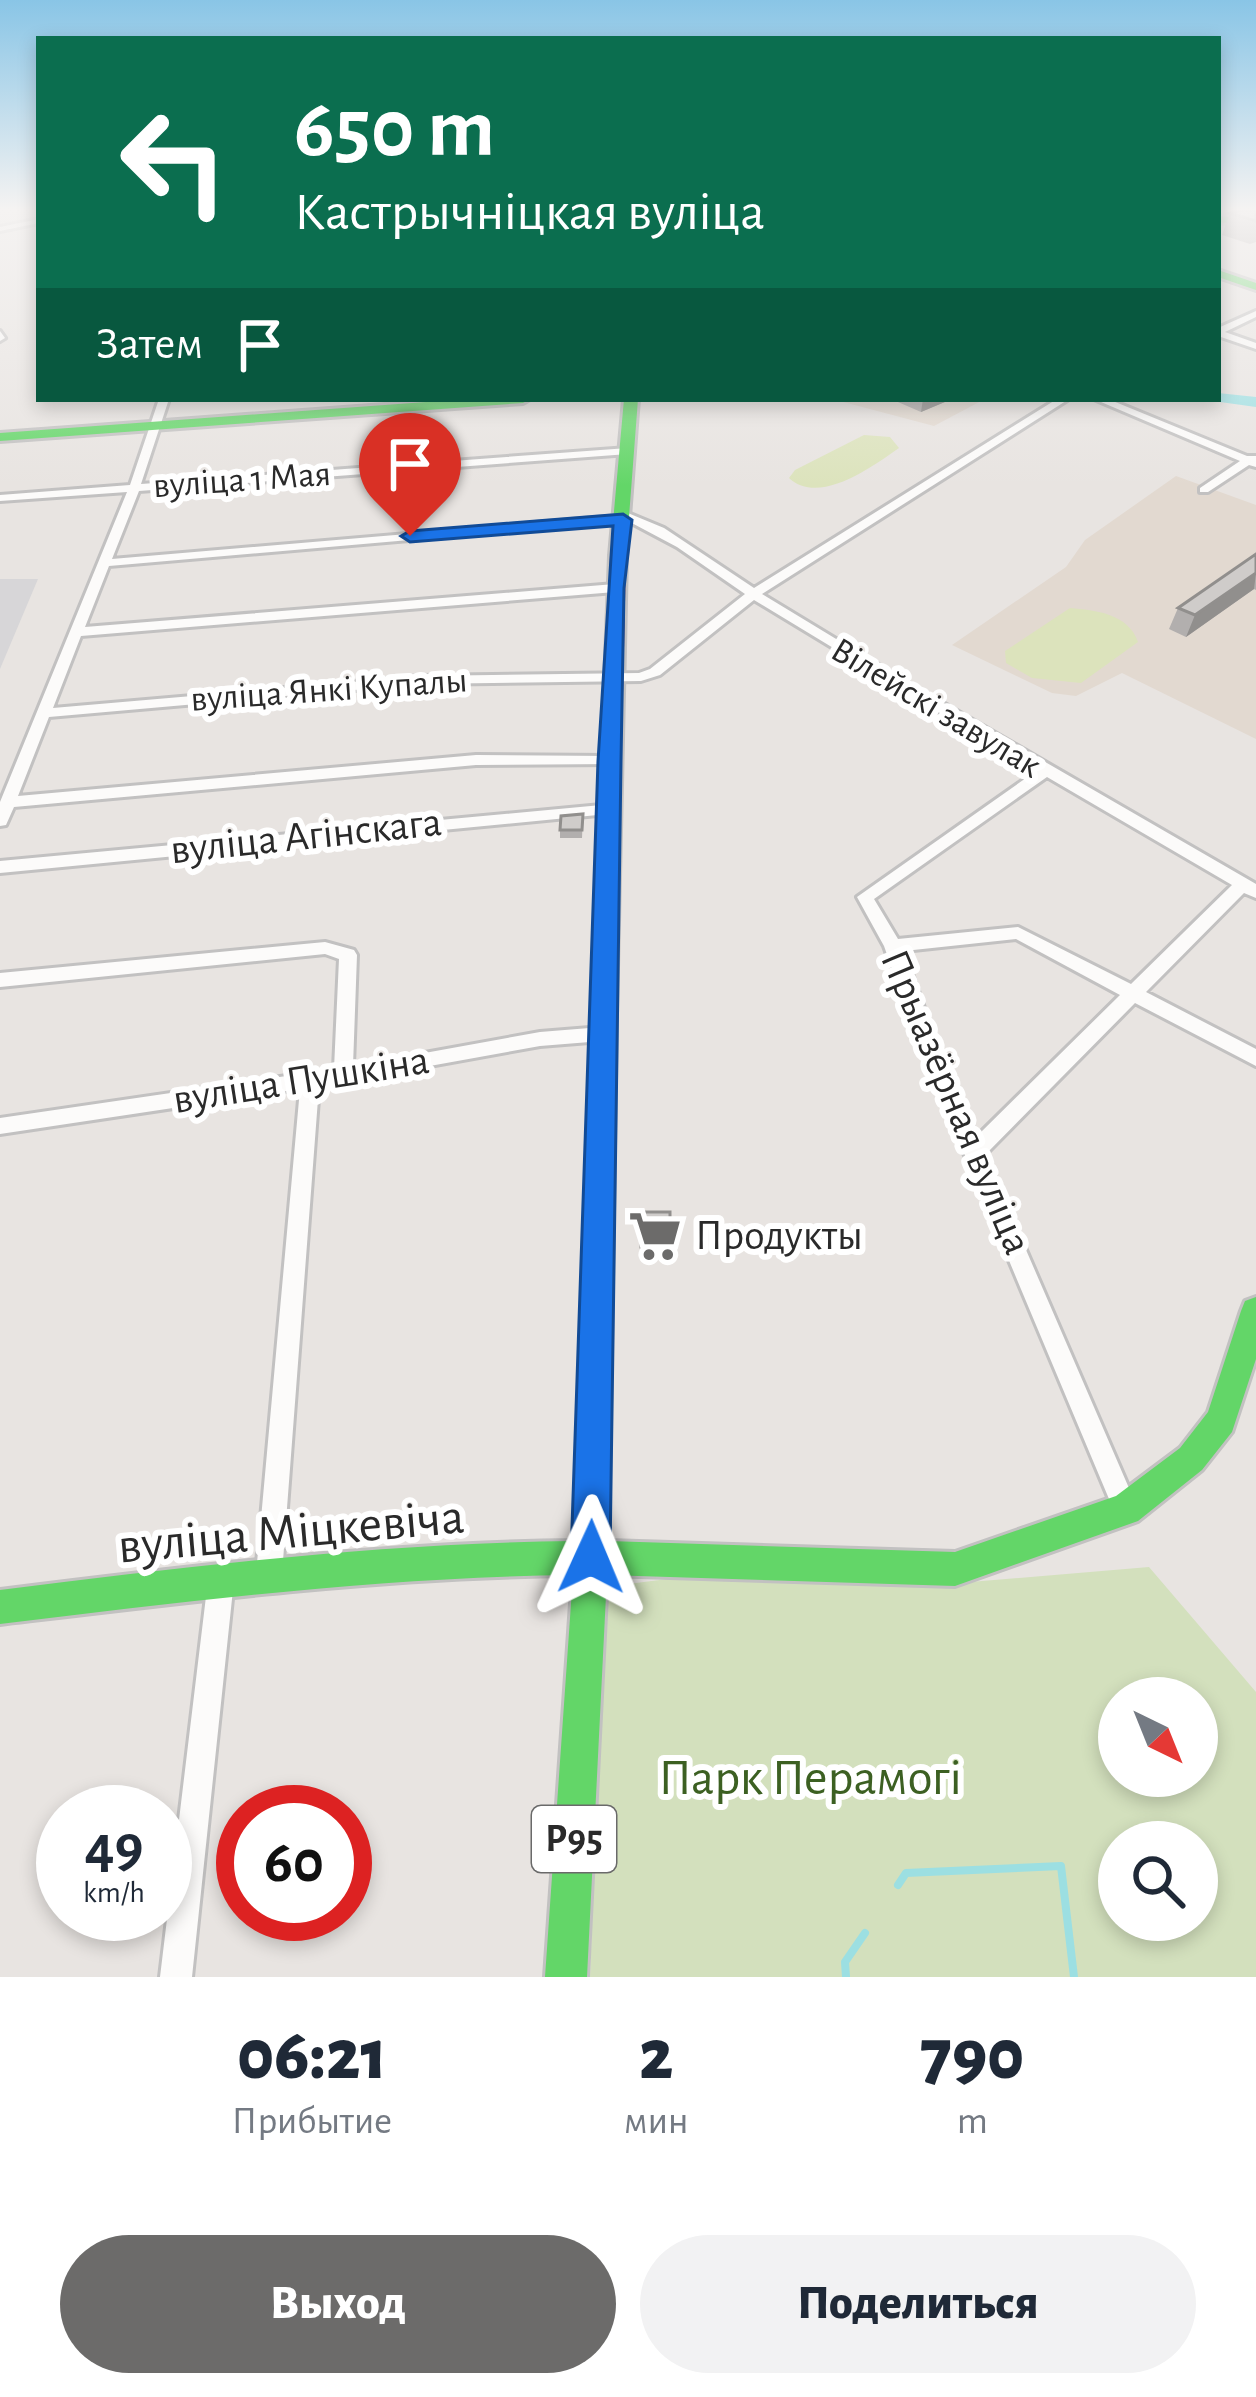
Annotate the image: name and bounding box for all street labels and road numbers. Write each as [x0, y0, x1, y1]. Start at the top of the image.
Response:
street label: вуліца 1 Мая [152, 456, 332, 504]
street label: Вілейскі завулак [825, 631, 1048, 785]
street label: вуліца Янкі Купалы [189, 662, 469, 718]
street label: вуліца Агінскага [168, 801, 444, 871]
street label: Прыазёрная вуліца [873, 944, 1039, 1260]
street label: вуліца Пушкіна [170, 1039, 432, 1121]
street label: вуліца Міцкевіча [116, 1491, 466, 1573]
road number: Р95 [532, 1806, 616, 1872]

